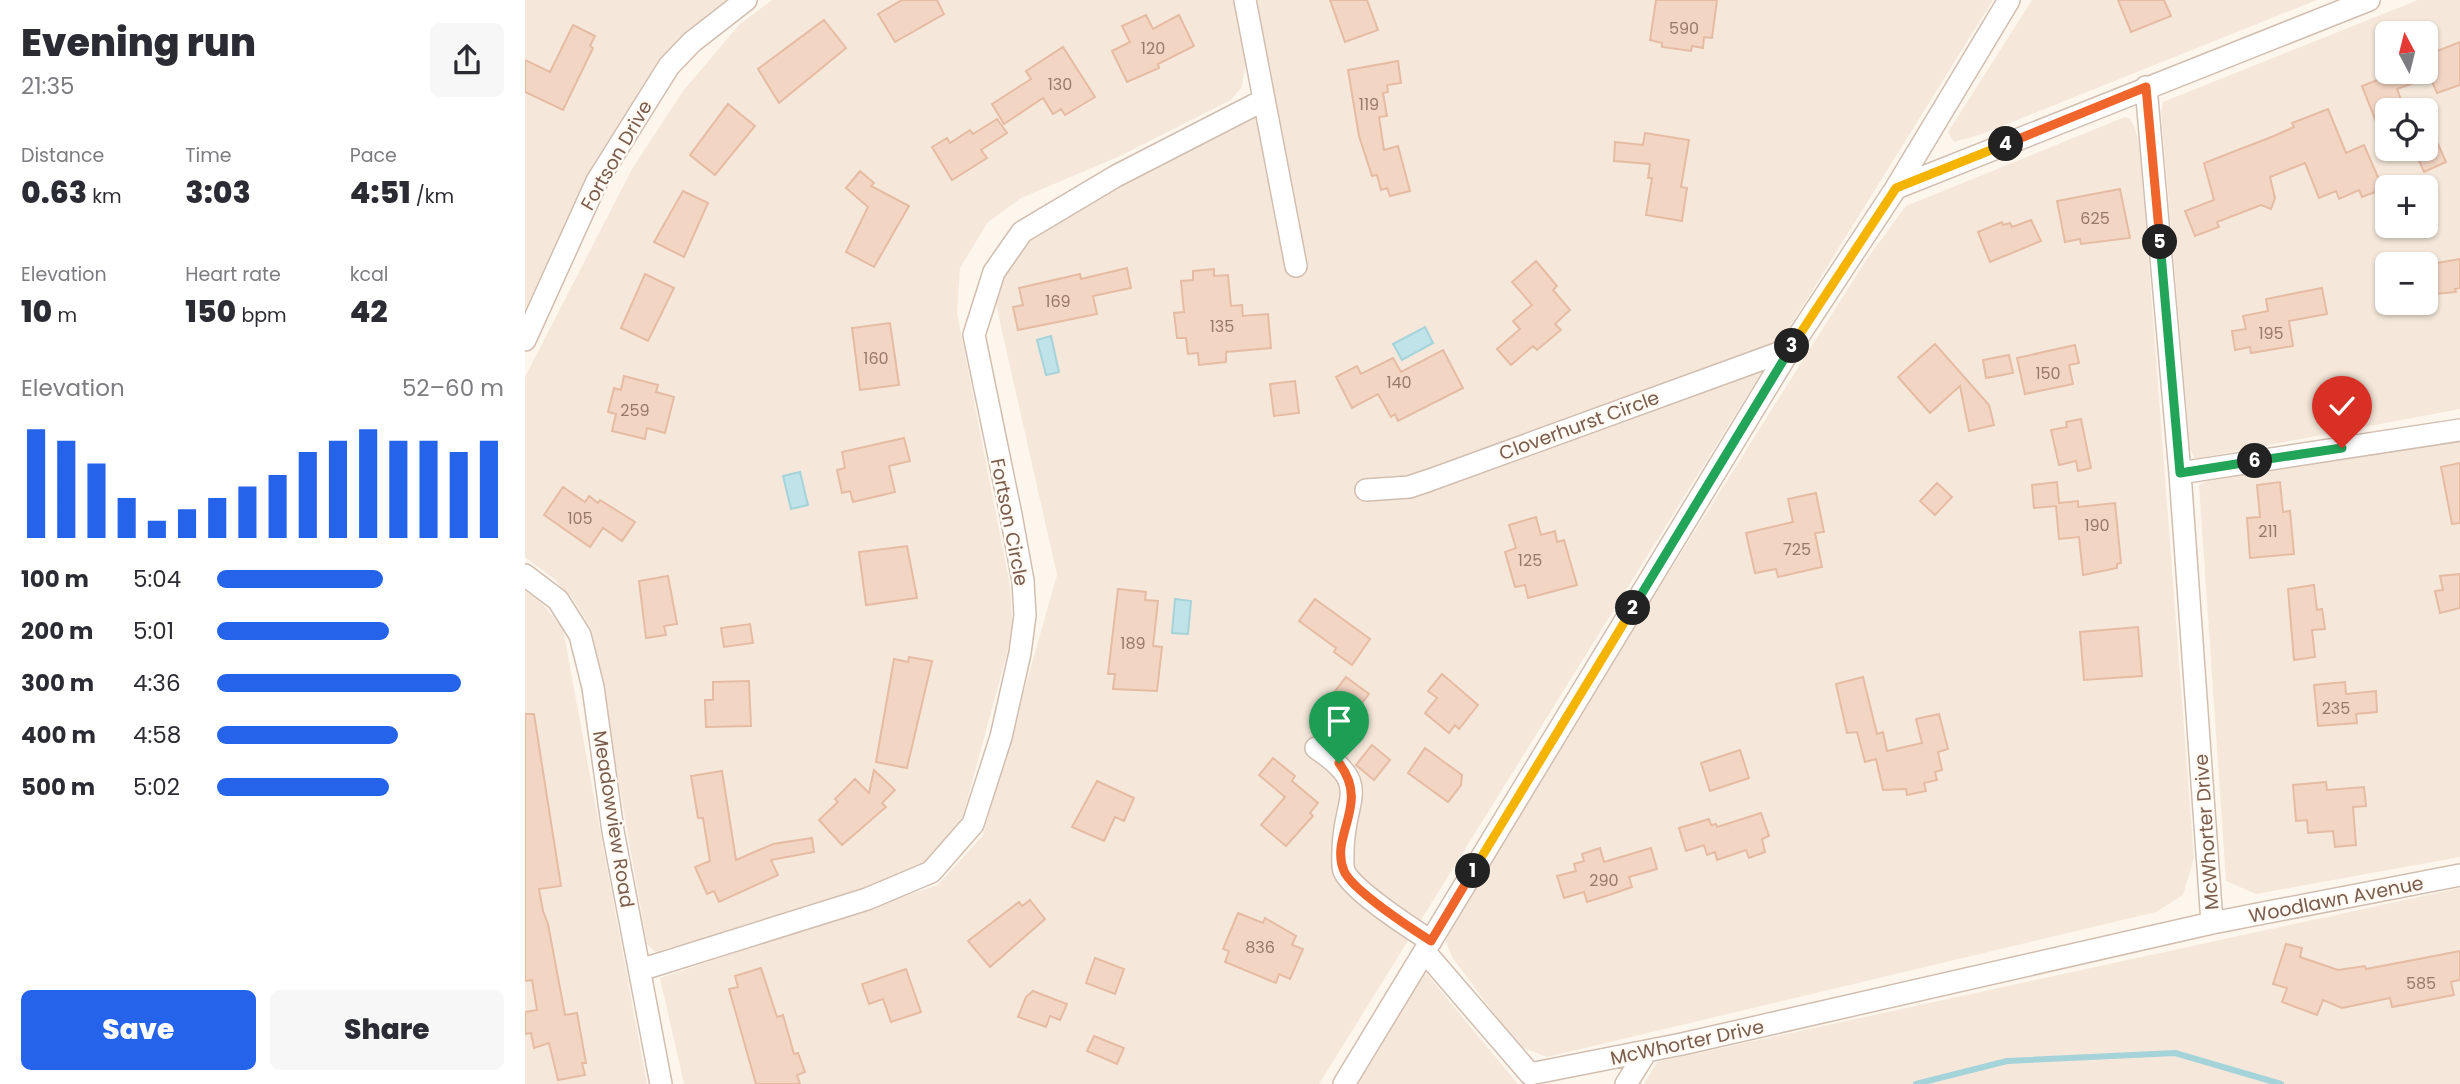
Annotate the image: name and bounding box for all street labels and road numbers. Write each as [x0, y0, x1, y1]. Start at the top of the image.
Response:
street label: Fortson Drive [574, 95, 659, 215]
street label: Cloverhurst Circle [1495, 384, 1663, 467]
street label: Fortson Circle [984, 456, 1035, 588]
street label: Meadowview Road [586, 729, 641, 909]
street label: McWhorter Drive [2188, 753, 2225, 911]
street label: Woodlawn Avenue [2246, 869, 2426, 930]
street label: McWhorter Drive [1608, 1013, 1766, 1072]

